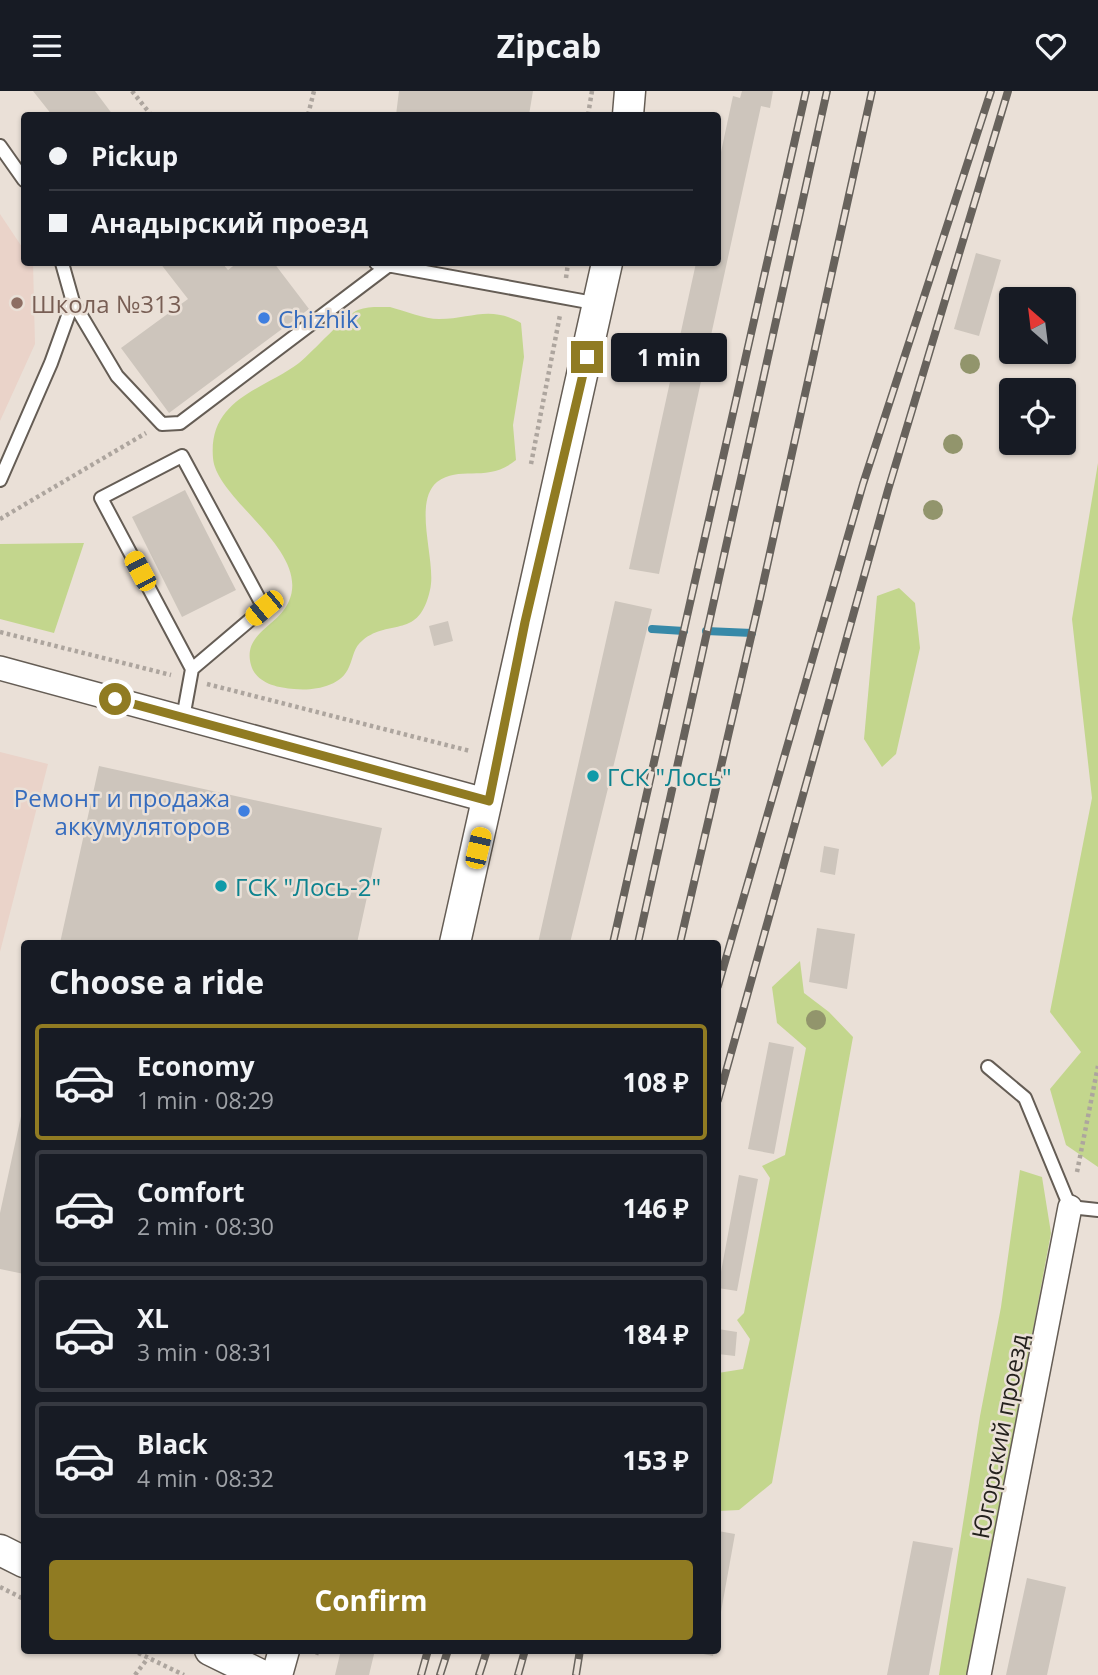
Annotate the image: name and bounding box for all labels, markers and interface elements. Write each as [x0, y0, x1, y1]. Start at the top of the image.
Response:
text: Zipcab [497, 24, 601, 67]
icon: menu [28, 27, 66, 65]
icon: heart [1032, 27, 1070, 65]
text: Pickup [91, 138, 178, 174]
text: Анадырский проезд [91, 205, 368, 241]
place label: Школа №313 [31, 287, 182, 320]
north arrow [999, 287, 1076, 364]
map controls [999, 287, 1076, 455]
marker: Школа №313 [9, 295, 25, 311]
place label: Chizhik [278, 302, 359, 335]
marker: Chizhik [256, 310, 272, 326]
callout: 1 min [612, 333, 727, 381]
route end [571, 341, 603, 373]
text: 1 min [637, 341, 701, 373]
button: locate [999, 378, 1076, 455]
car [121, 548, 160, 594]
car [242, 586, 287, 630]
route start [99, 683, 131, 715]
place label: ГСК "Лось" [607, 760, 732, 793]
marker: ГСК "Лось" [585, 768, 601, 784]
place label: Ремонт и продажа аккумуляторов [14, 781, 230, 842]
marker: Ремонт и продажа аккумуляторов [236, 803, 252, 819]
car [464, 825, 493, 871]
place label: ГСК "Лось-2" [235, 870, 381, 903]
marker: ГСК "Лось-2" [213, 878, 229, 894]
text: Choose a ride [49, 960, 264, 1003]
text: Economy [137, 1048, 255, 1084]
icon: car [53, 1051, 116, 1114]
text: 108 ₽ [623, 1064, 689, 1100]
text: 1 min · 08:29 [137, 1084, 274, 1116]
text: Comfort [137, 1174, 244, 1210]
icon: car [53, 1177, 116, 1240]
text: 146 ₽ [623, 1190, 689, 1226]
text: 2 min · 08:30 [137, 1210, 274, 1242]
text: XL [137, 1300, 169, 1336]
icon: car [53, 1303, 116, 1366]
text: 184 ₽ [623, 1316, 689, 1352]
street label: Югорский проезд [963, 1330, 1035, 1541]
text: 3 min · 08:31 [137, 1336, 274, 1368]
text: Black [137, 1426, 208, 1462]
icon: car [53, 1429, 116, 1492]
text: 153 ₽ [623, 1442, 689, 1478]
text: 4 min · 08:32 [137, 1462, 274, 1494]
button: Confirm [49, 1560, 693, 1640]

